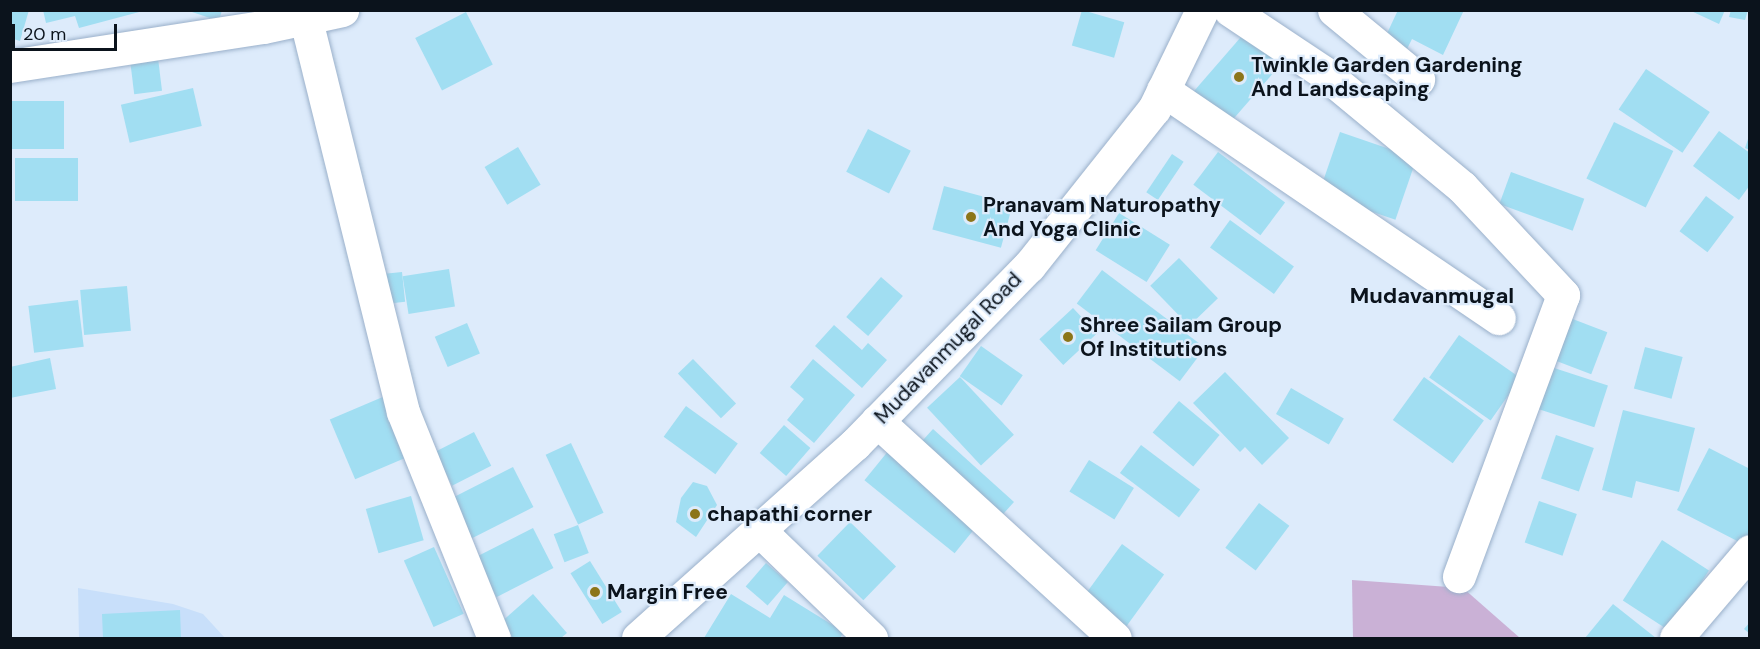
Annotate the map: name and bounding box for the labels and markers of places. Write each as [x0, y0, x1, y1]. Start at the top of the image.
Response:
place label: Twinkle Garden Gardening And Landscaping [1251, 52, 1523, 102]
marker: Twinkle Garden Gardening And Landscaping [1232, 70, 1246, 84]
place label: Pranavam Naturopathy And Yoga Clinic [983, 192, 1221, 242]
marker: Pranavam Naturopathy And Yoga Clinic [964, 210, 978, 224]
place label: Shree Sailam Group Of Institutions [1080, 312, 1282, 362]
marker: Shree Sailam Group Of Institutions [1061, 330, 1075, 344]
place label: chapathi corner [707, 501, 872, 527]
marker: chapathi corner [688, 507, 702, 521]
place label: Margin Free [607, 579, 728, 605]
marker: Margin Free [588, 585, 602, 599]

